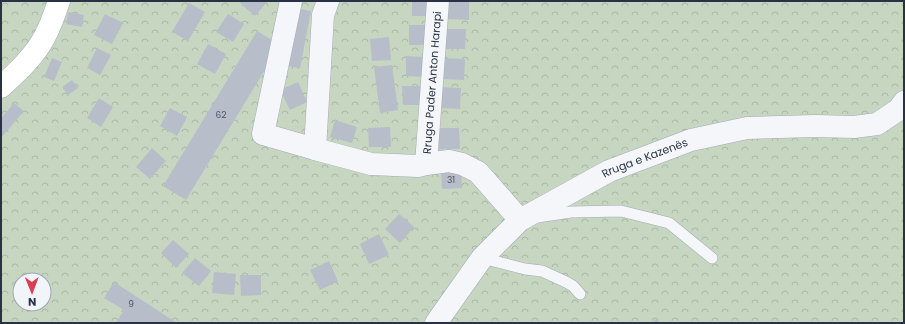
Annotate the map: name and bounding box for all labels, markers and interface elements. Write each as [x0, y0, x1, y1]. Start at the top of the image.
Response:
street label: Rruga Pader Anton Harapi [419, 10, 445, 154]
house number: 62 [216, 109, 226, 121]
street label: Rruga e Kazenës [599, 134, 690, 182]
house number: 31 [447, 174, 455, 186]
north arrow [12, 272, 52, 312]
text: N [28, 294, 36, 310]
house number: 9 [128, 298, 134, 310]

